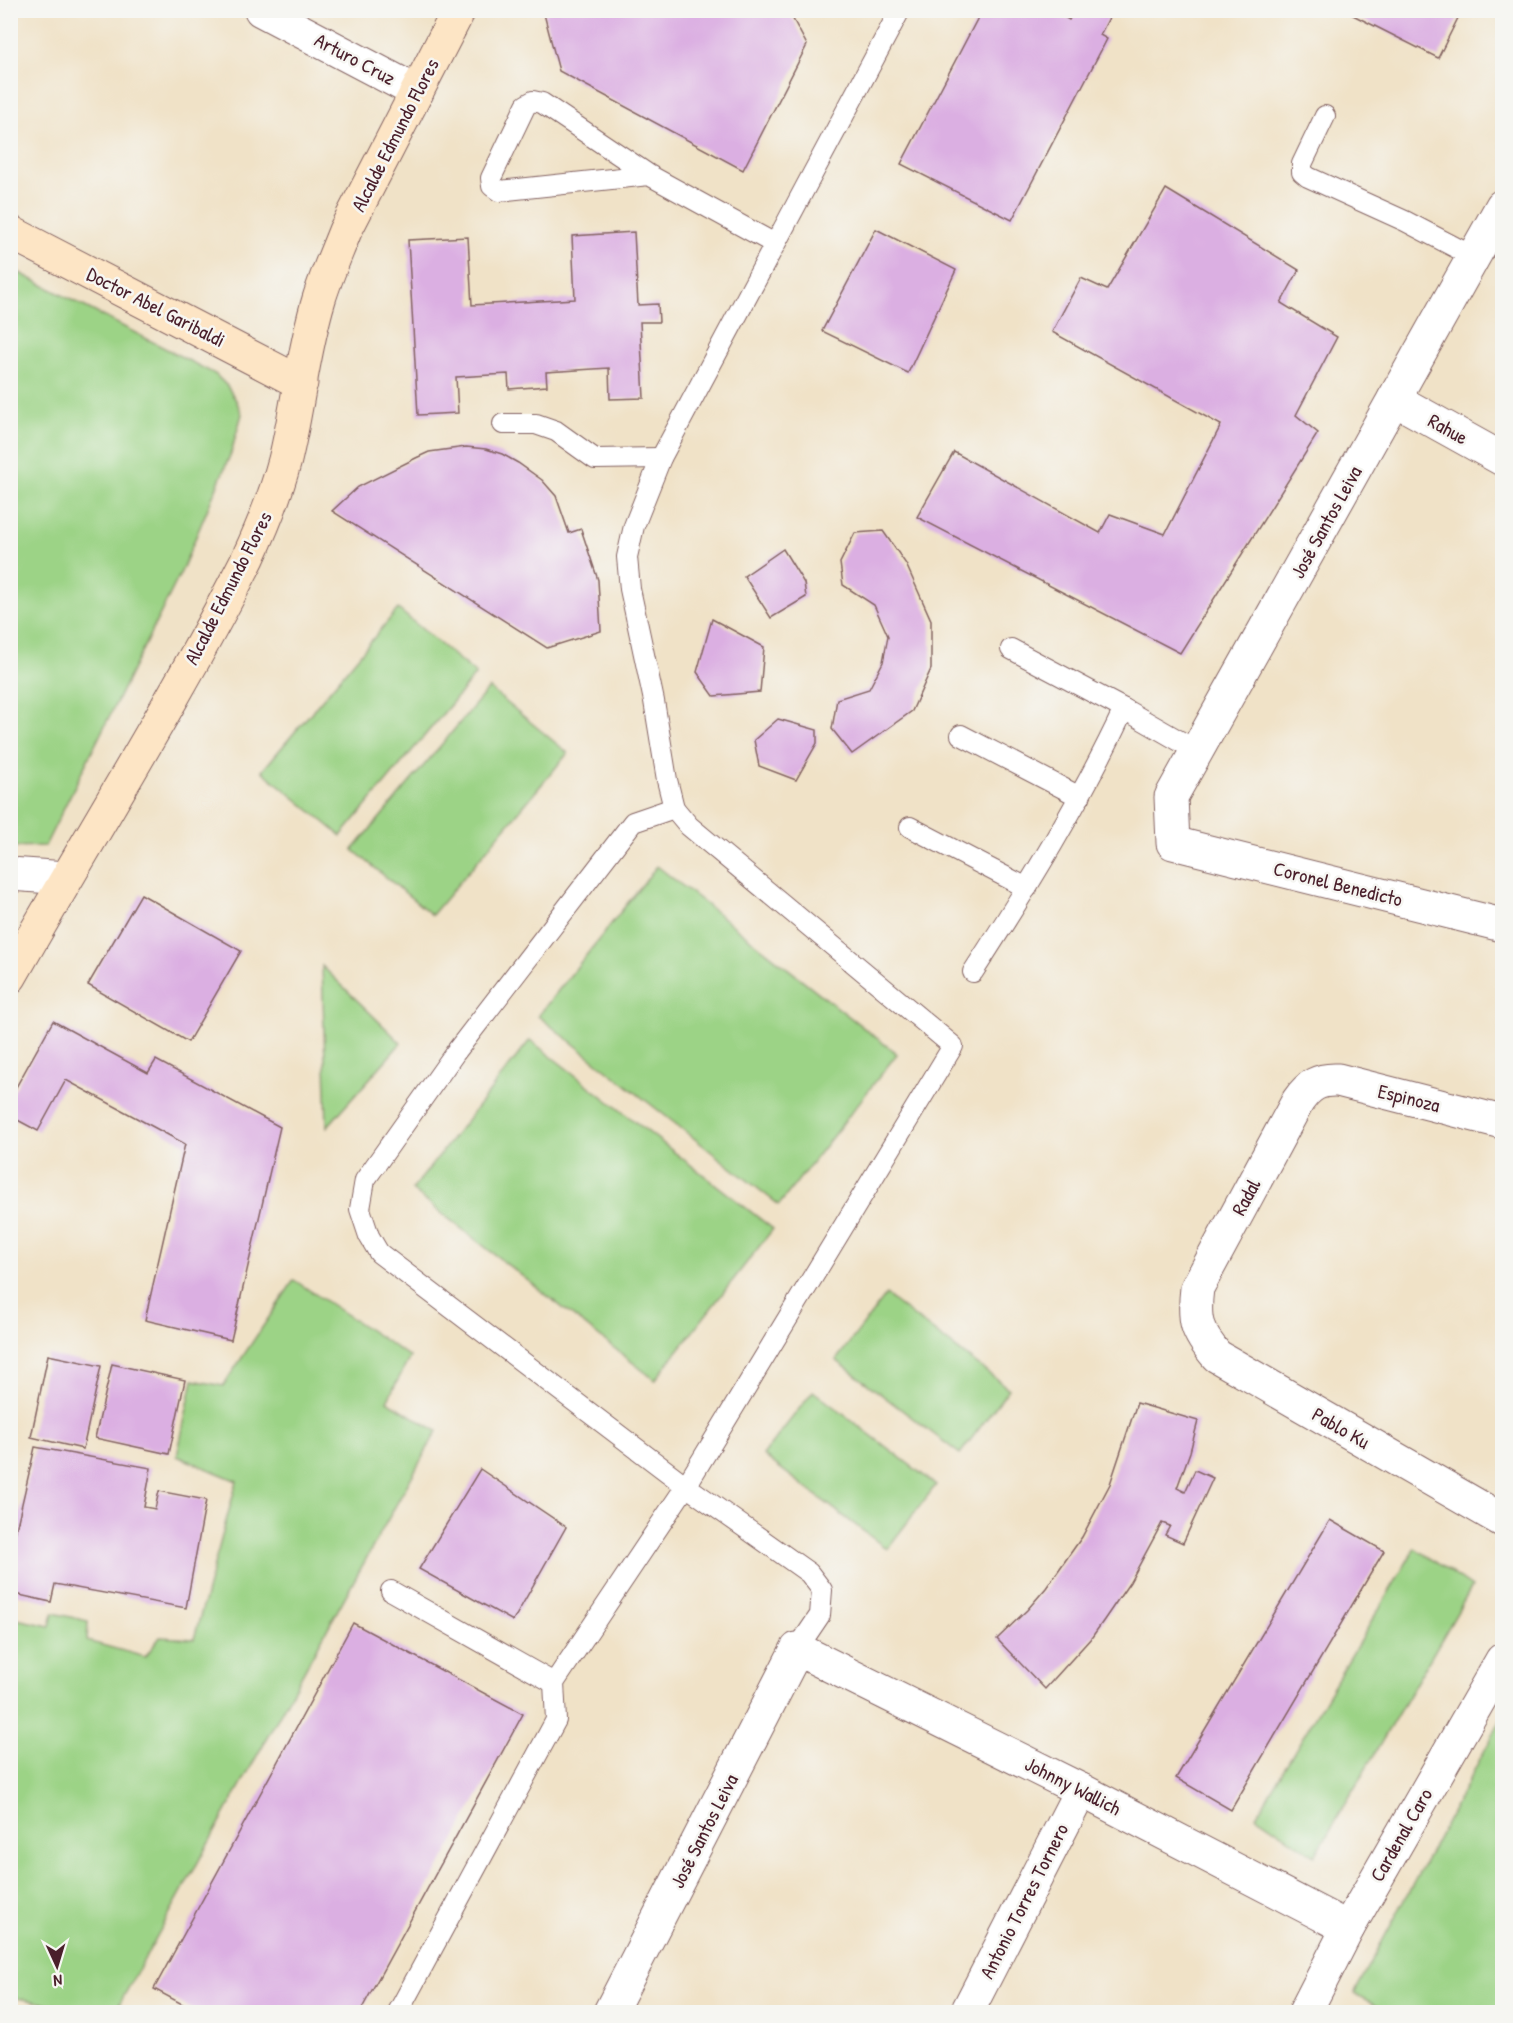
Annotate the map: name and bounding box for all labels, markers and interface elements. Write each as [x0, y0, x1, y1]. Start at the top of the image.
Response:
street label: Arturo Cruz [310, 26, 401, 91]
street label: Alcalde Edmundo Flores [344, 53, 445, 216]
street label: Doctor Abel Garibaldi [82, 260, 230, 353]
street label: Rahue [1424, 407, 1473, 450]
street label: José Santos Leiva [1284, 461, 1368, 583]
street label: Alcalde Edmundo Flores [177, 506, 278, 669]
street label: Coronel Benedicto [1271, 854, 1405, 913]
street label: Espinoza [1375, 1077, 1443, 1118]
street label: Radal [1225, 1173, 1267, 1220]
street label: Pablo Ku [1308, 1400, 1375, 1455]
street label: Johnny Wallich [1021, 1750, 1126, 1821]
street label: José Santos Leiva [663, 1769, 744, 1892]
street label: Cardenal Caro [1363, 1783, 1438, 1886]
street label: Antonio Torres Tornero [973, 1819, 1074, 1983]
north arrow [27, 1936, 87, 1996]
text: N [53, 1970, 63, 1992]

